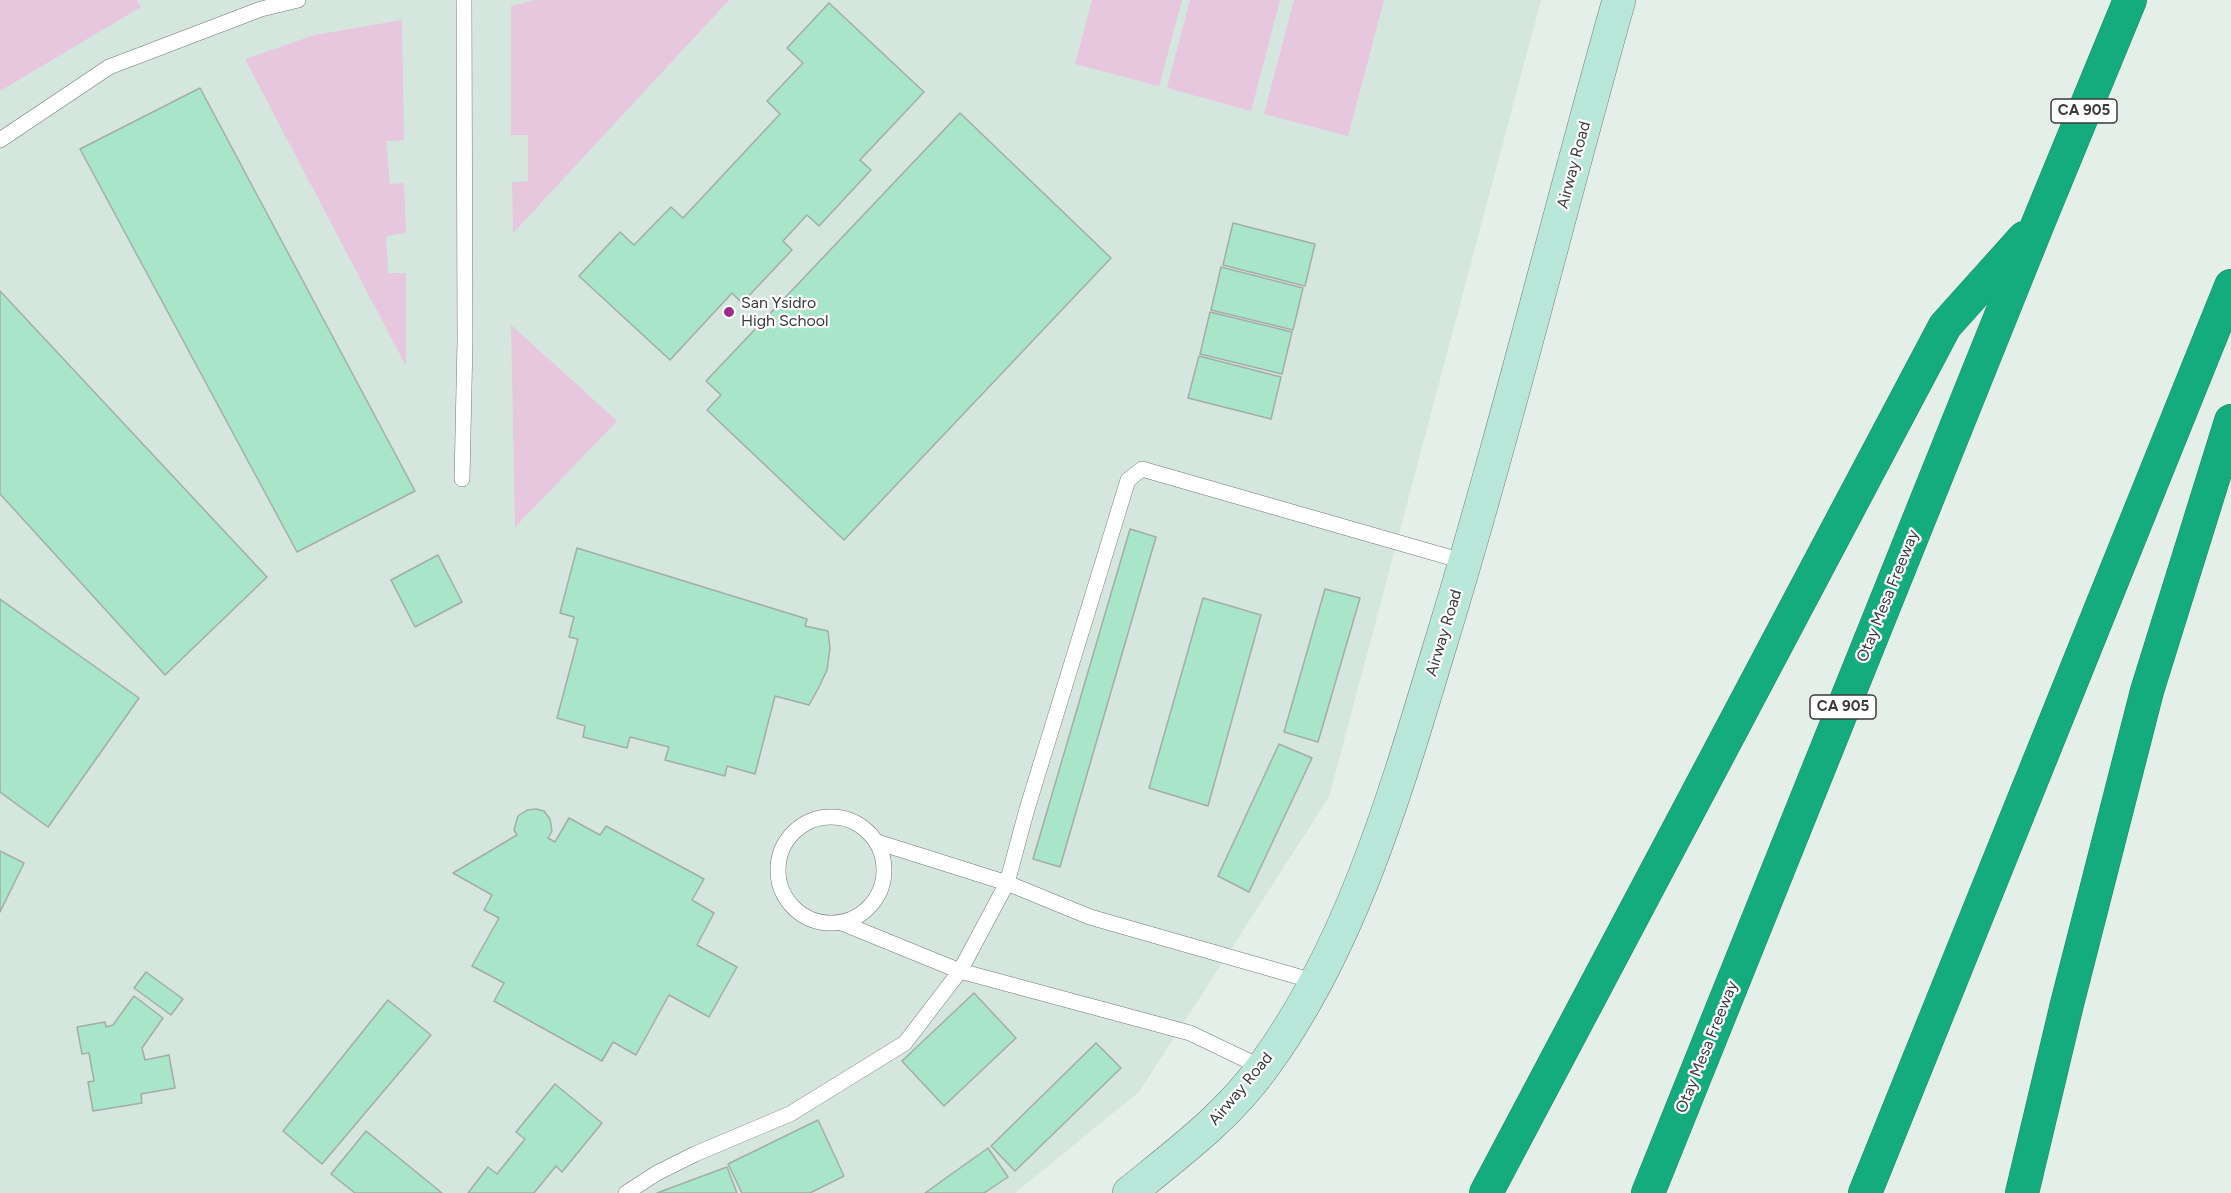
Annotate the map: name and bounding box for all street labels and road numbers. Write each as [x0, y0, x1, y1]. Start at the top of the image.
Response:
road number: CA 905 [2051, 99, 2117, 123]
street label: Airway Road [1553, 119, 1595, 211]
street label: Otay Mesa Freeway [1853, 527, 1923, 665]
street label: Airway Road [1422, 587, 1466, 679]
road number: CA 905 [1810, 695, 1876, 719]
street label: Otay Mesa Freeway [1672, 978, 1742, 1116]
street label: Airway Road [1205, 1049, 1277, 1129]

